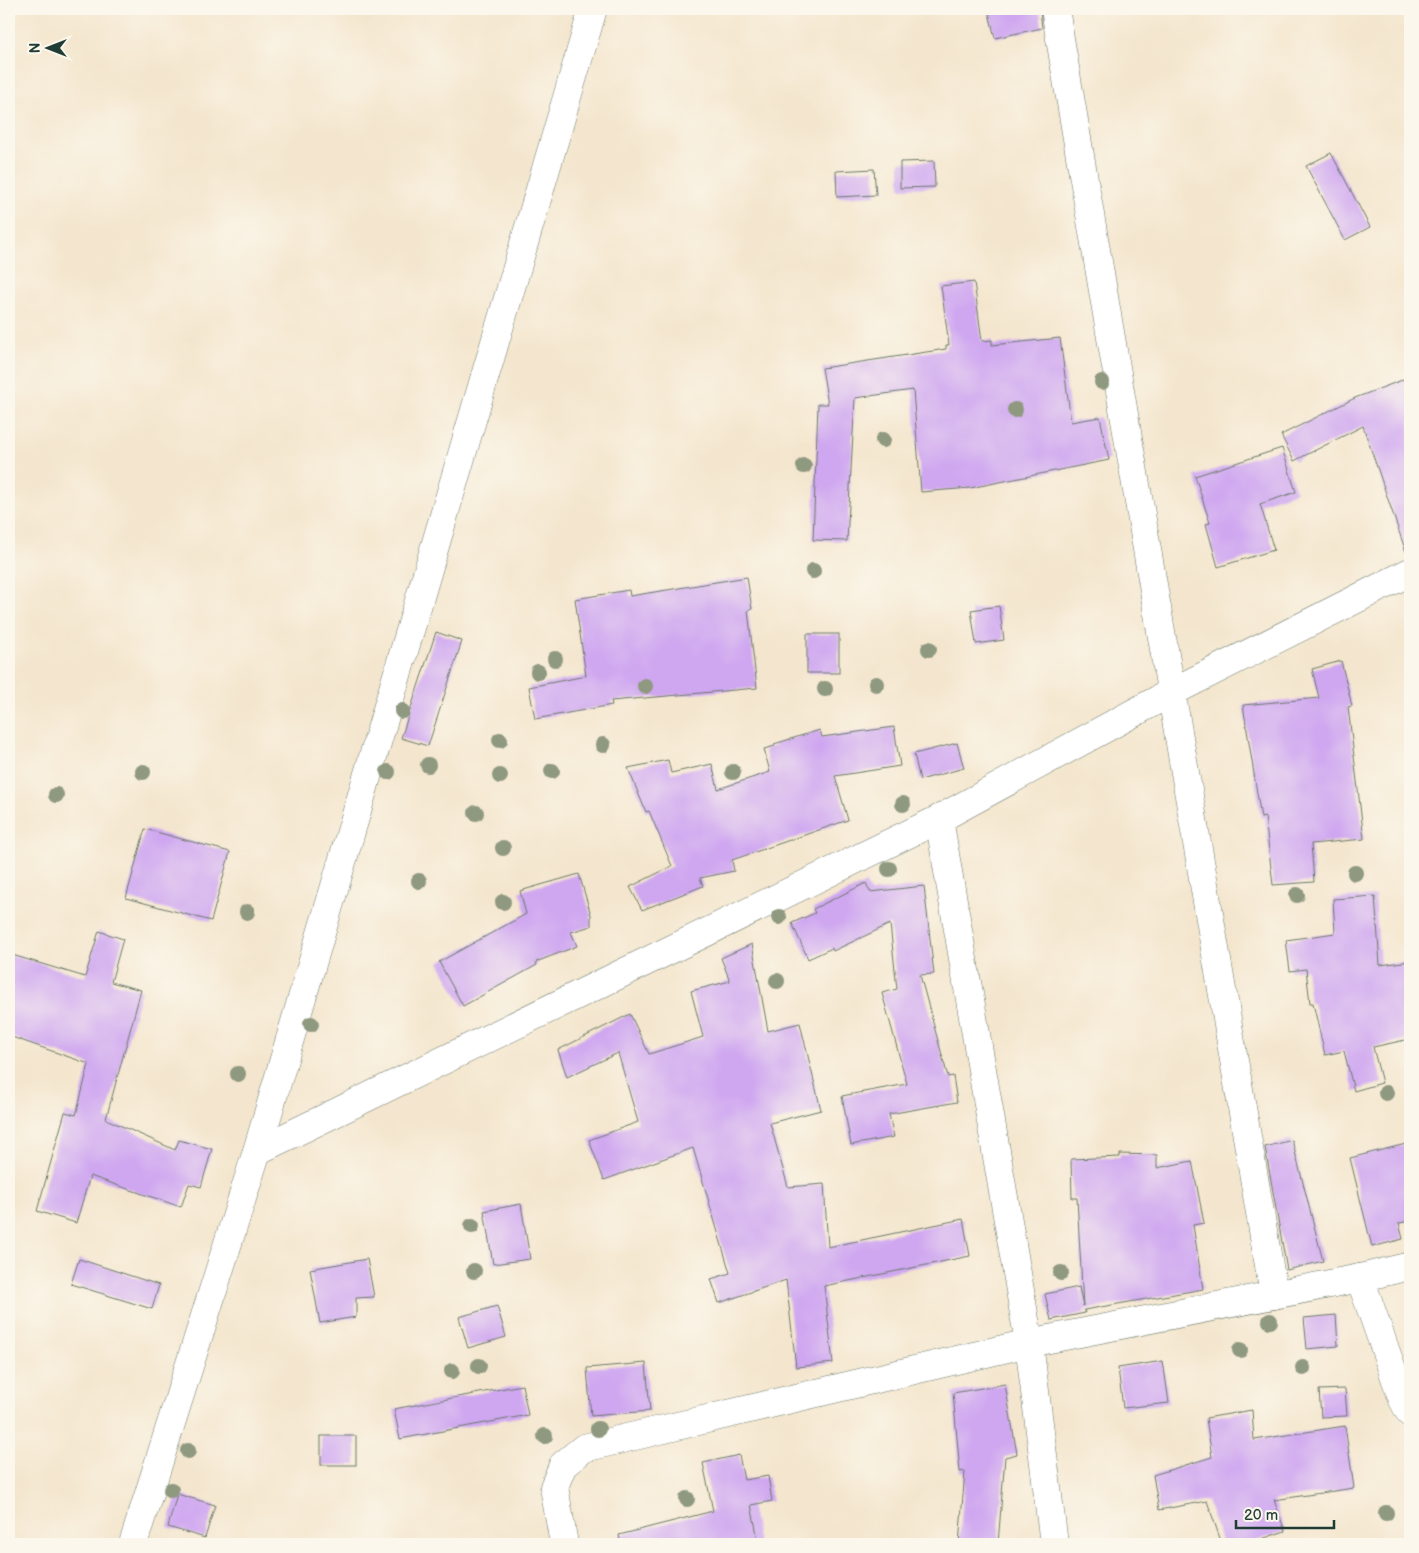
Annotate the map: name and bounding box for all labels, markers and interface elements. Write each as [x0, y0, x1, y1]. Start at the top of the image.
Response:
north arrow [22, 22, 72, 72]
text: N [27, 43, 44, 53]
scale bar [1236, 1498, 1334, 1530]
text: 20 m [1244, 1506, 1278, 1525]

